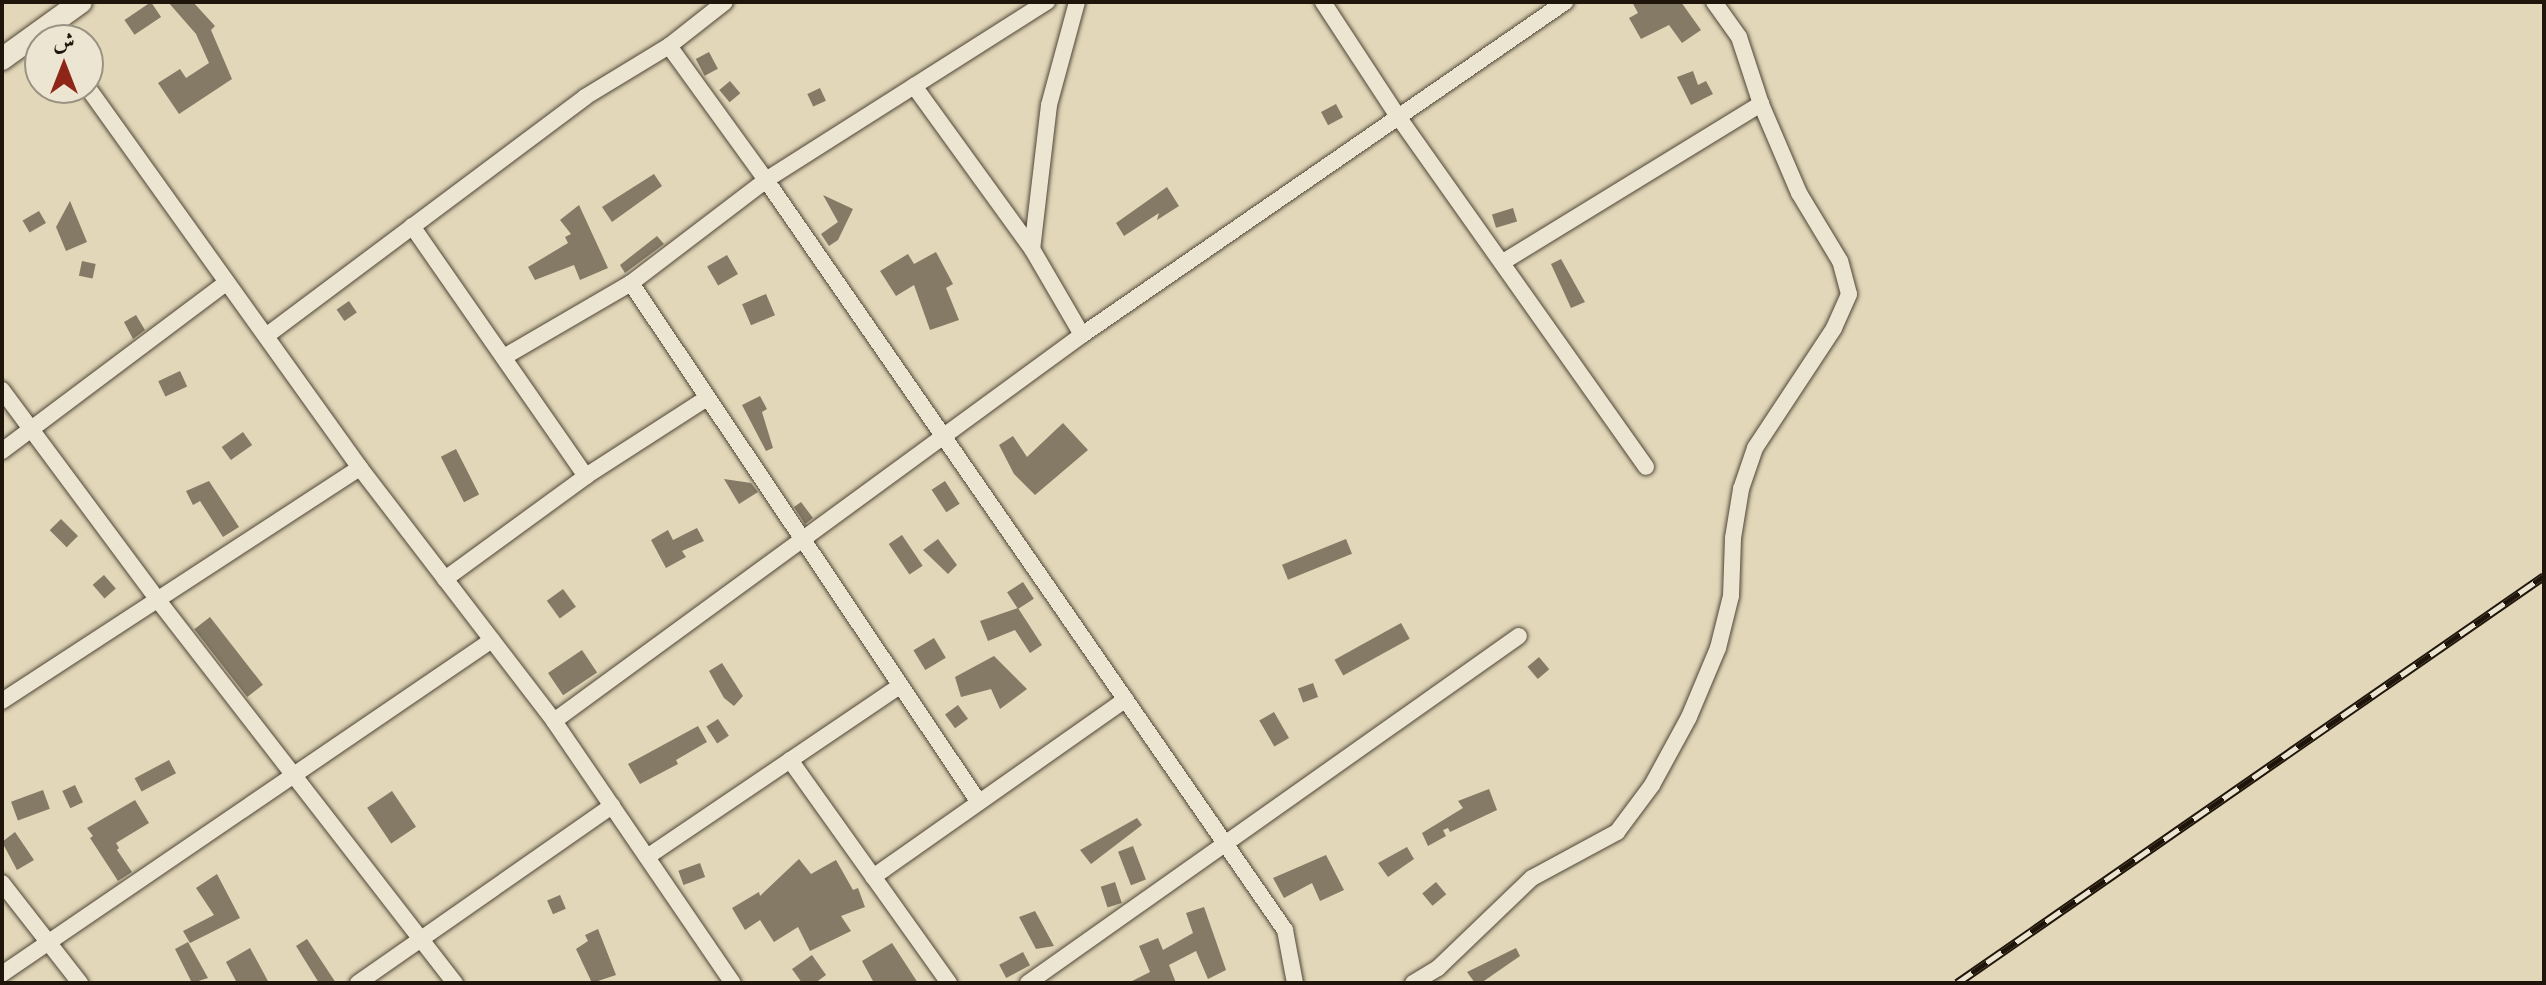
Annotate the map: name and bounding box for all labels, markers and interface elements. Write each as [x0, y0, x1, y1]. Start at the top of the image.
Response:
north arrow [24, 24, 104, 104]
text: ش [53, 27, 75, 56]

